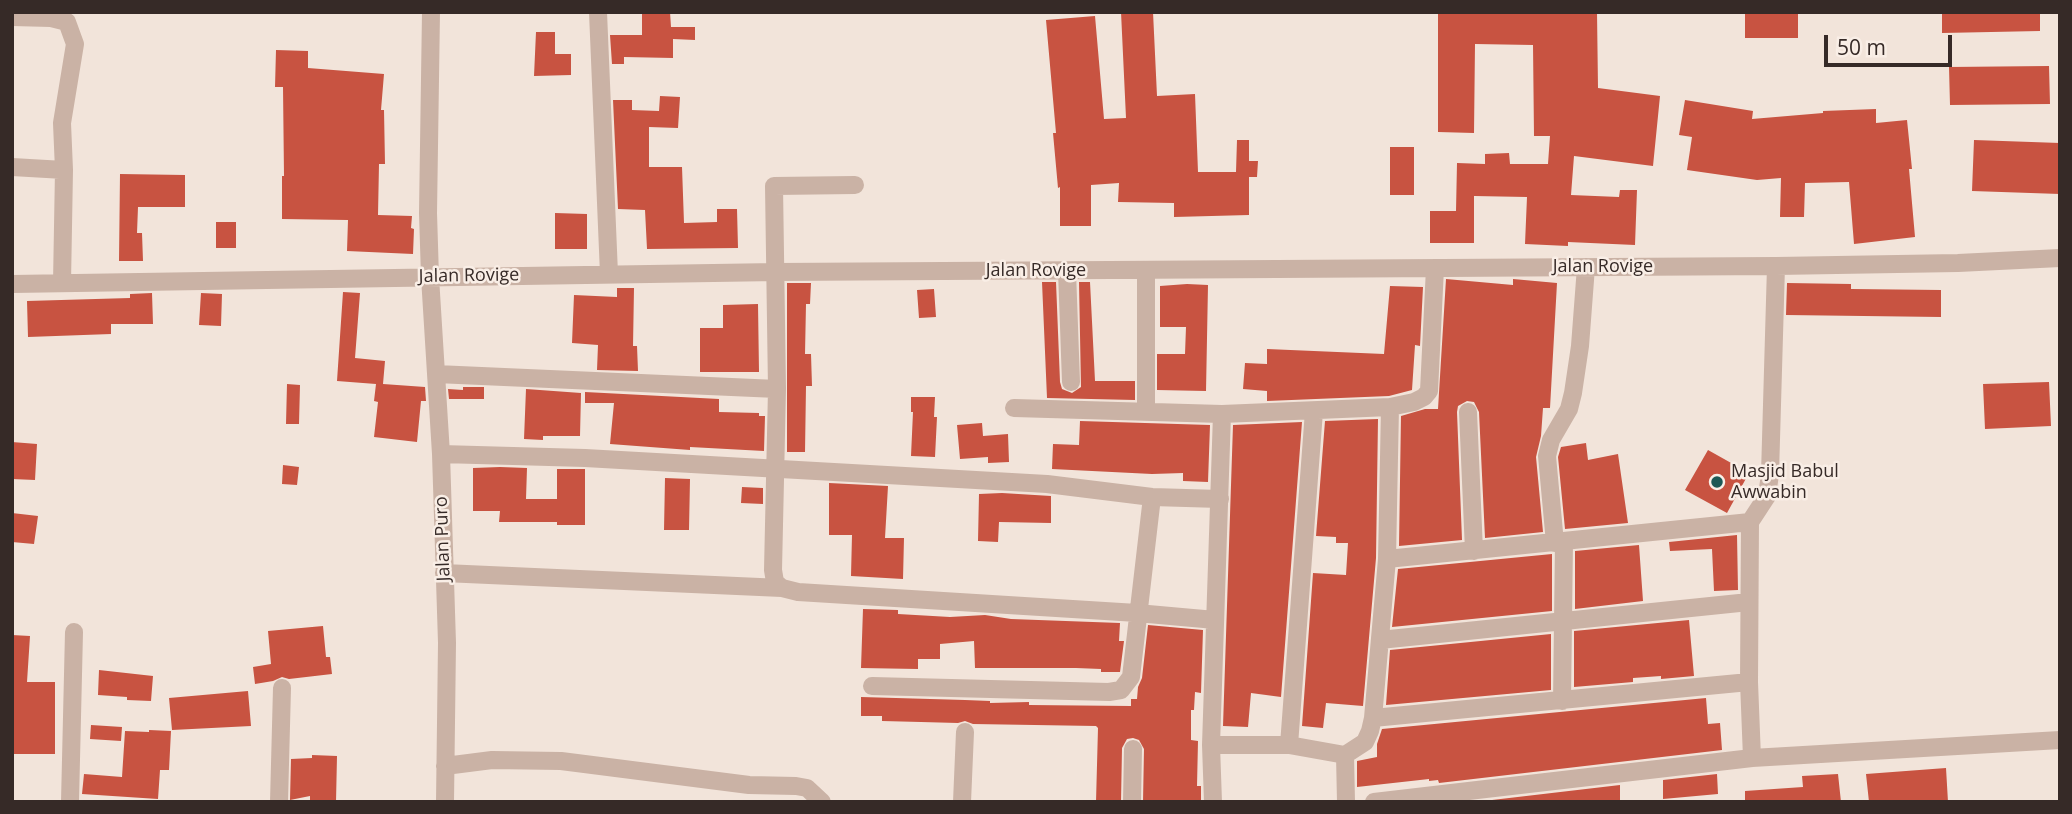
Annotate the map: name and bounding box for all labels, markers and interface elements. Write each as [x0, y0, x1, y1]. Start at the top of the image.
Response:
scale bar [1827, 21, 1955, 65]
text: 50 m [1837, 33, 1886, 61]
street label: Jalan Rovige [1553, 256, 1653, 278]
street label: Jalan Rovige [986, 260, 1086, 282]
street label: Jalan Rovige [419, 264, 519, 288]
place label: Masjid Babul Awwabin [1731, 461, 1839, 504]
marker: Masjid Babul Awwabin [1709, 474, 1725, 490]
street label: Jalan Puro [431, 496, 455, 582]

